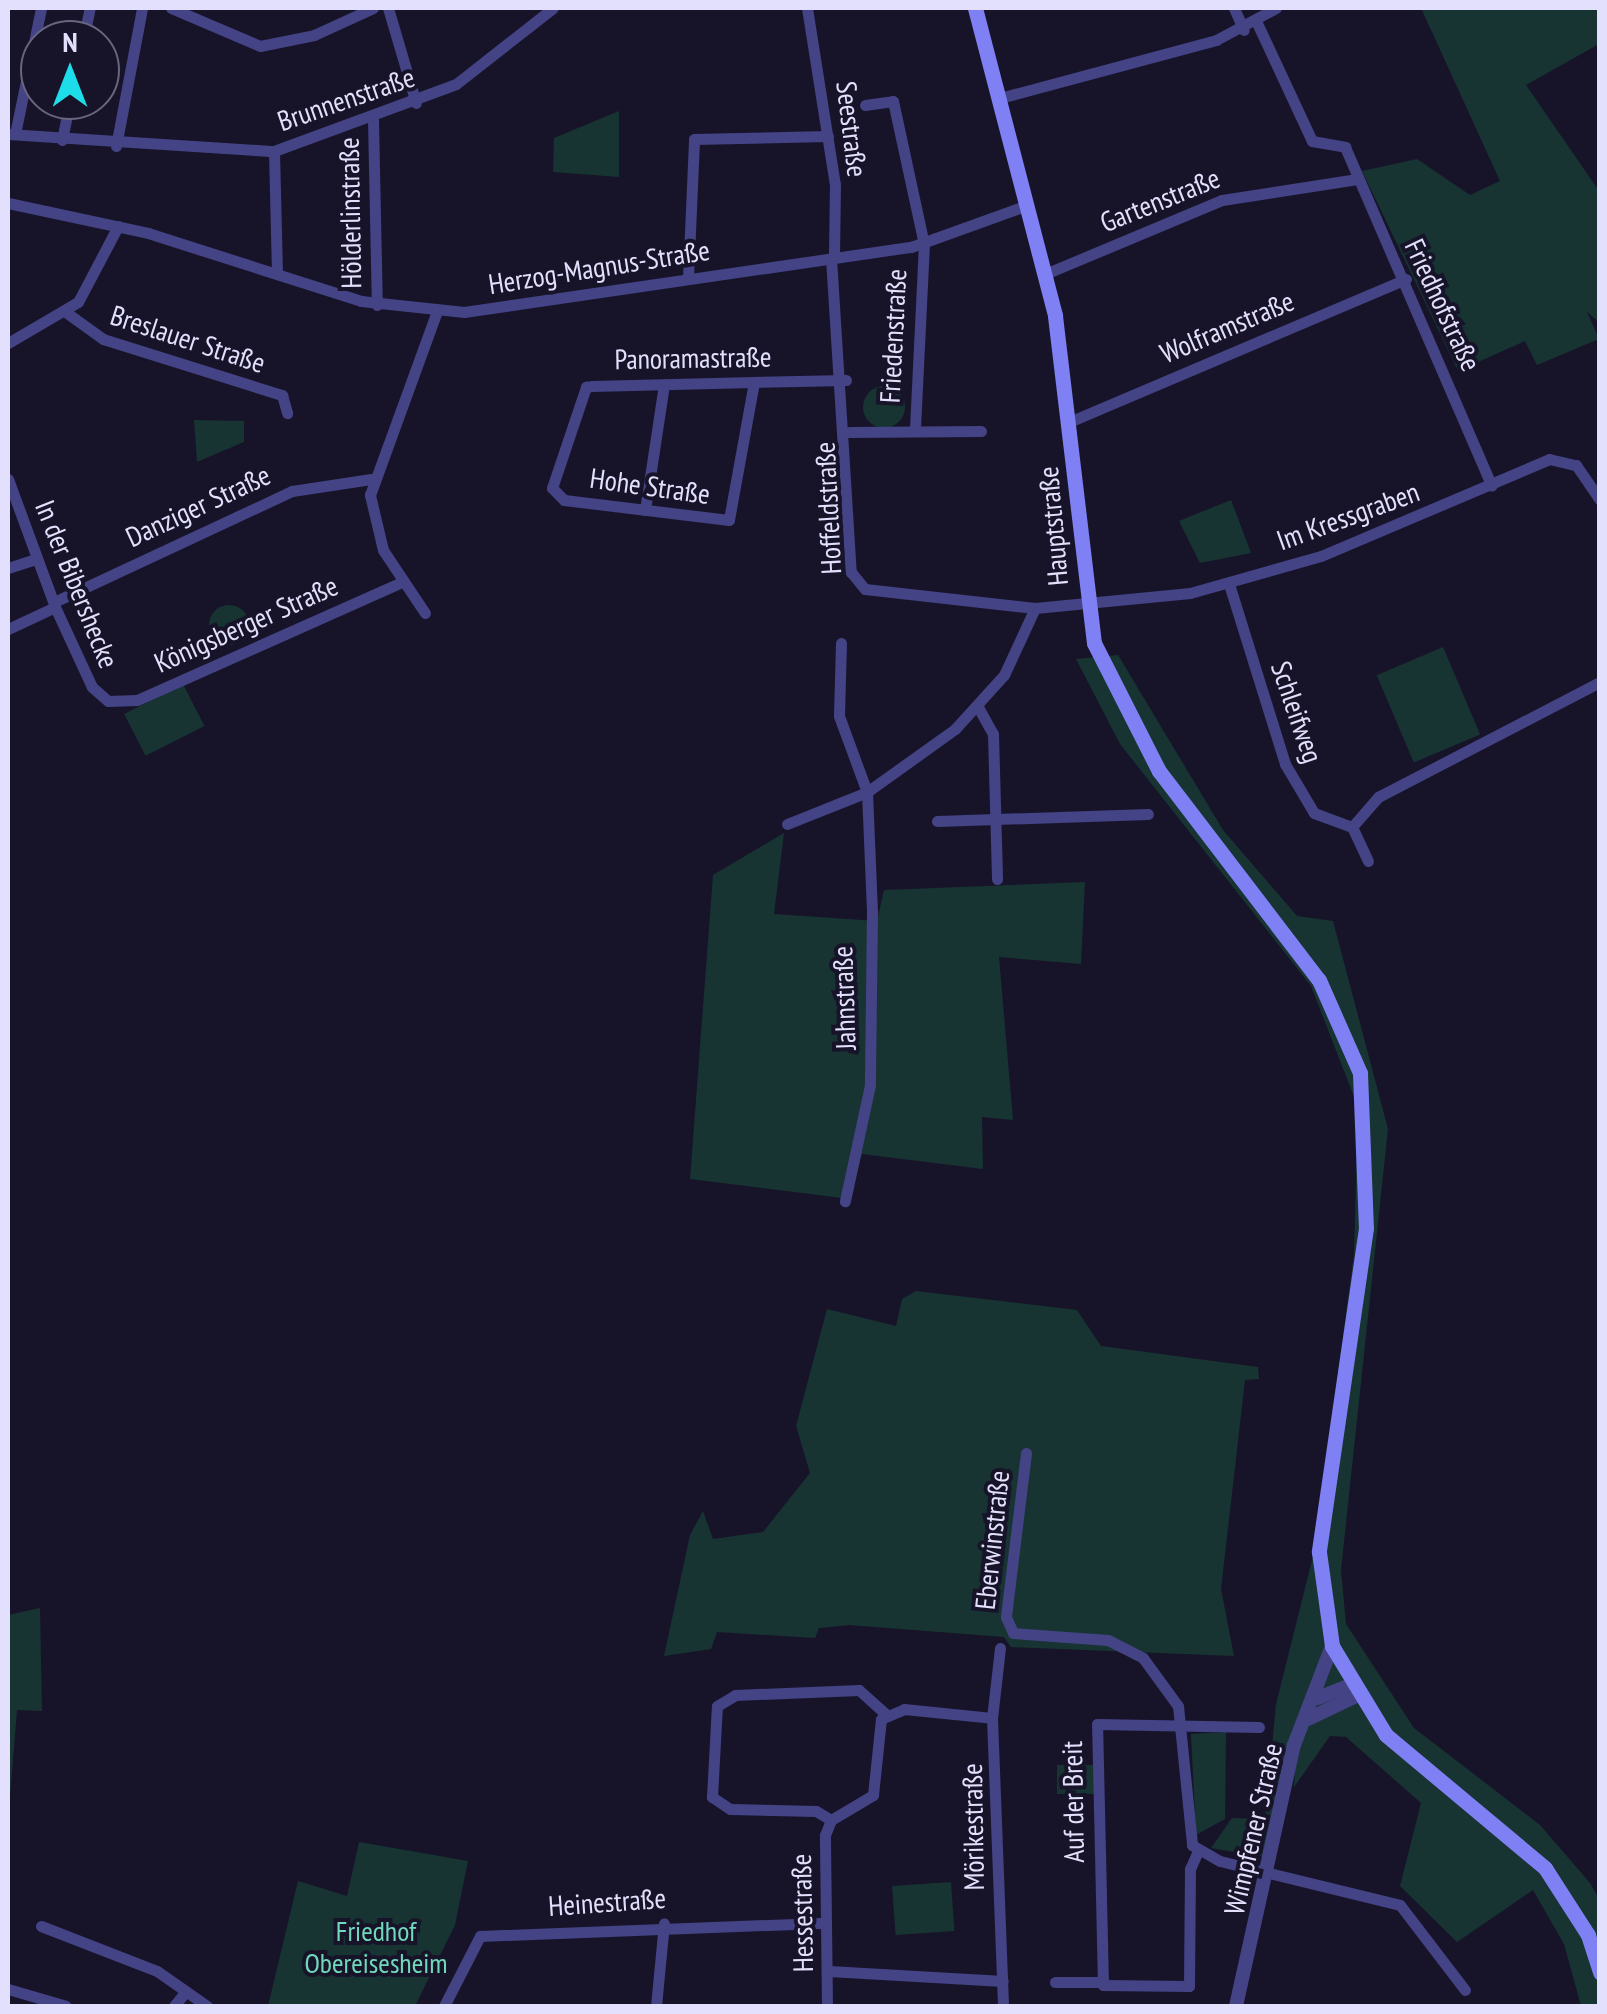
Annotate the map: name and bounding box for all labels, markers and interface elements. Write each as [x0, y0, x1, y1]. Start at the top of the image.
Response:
north arrow [20, 20, 120, 120]
text: N [62, 23, 78, 60]
street label: Brunnenstraße [273, 60, 419, 138]
street label: Seestraße [829, 79, 875, 179]
street label: Hölderlinstraße [332, 137, 368, 289]
street label: Gartenstraße [1095, 161, 1225, 239]
street label: Herzog-Magnus-Straße [486, 233, 712, 301]
street label: Friedhofstraße [1398, 234, 1488, 376]
street label: Friedenstraße [873, 268, 913, 404]
street label: Wolframstraße [1155, 284, 1299, 370]
street label: Breslauer Straße [106, 298, 270, 380]
street label: Panoramastraße [614, 340, 772, 376]
street label: Hoffeldstraße [808, 441, 848, 575]
street label: Danziger Straße [120, 458, 276, 554]
street label: Hohe Straße [588, 461, 712, 511]
street label: Hauptstraße [1031, 465, 1075, 587]
street label: Im Kressgraben [1272, 475, 1424, 557]
street label: In der Bibershecke [28, 495, 126, 673]
street label: Königsberger Straße [149, 569, 343, 679]
street label: Schleifweg [1264, 657, 1330, 767]
street label: Jahnstraße [825, 946, 863, 1050]
street label: Eberwinstraße [968, 1469, 1016, 1611]
street label: Wimpfener Straße [1217, 1740, 1289, 1918]
street label: Auf der Breit [1055, 1741, 1091, 1863]
street label: Mörikestraße [955, 1763, 991, 1891]
street label: Hessestraße [784, 1854, 820, 1972]
street label: Heinestraße [547, 1881, 667, 1923]
park label: Friedhof Obereisesheim [304, 1914, 448, 1980]

